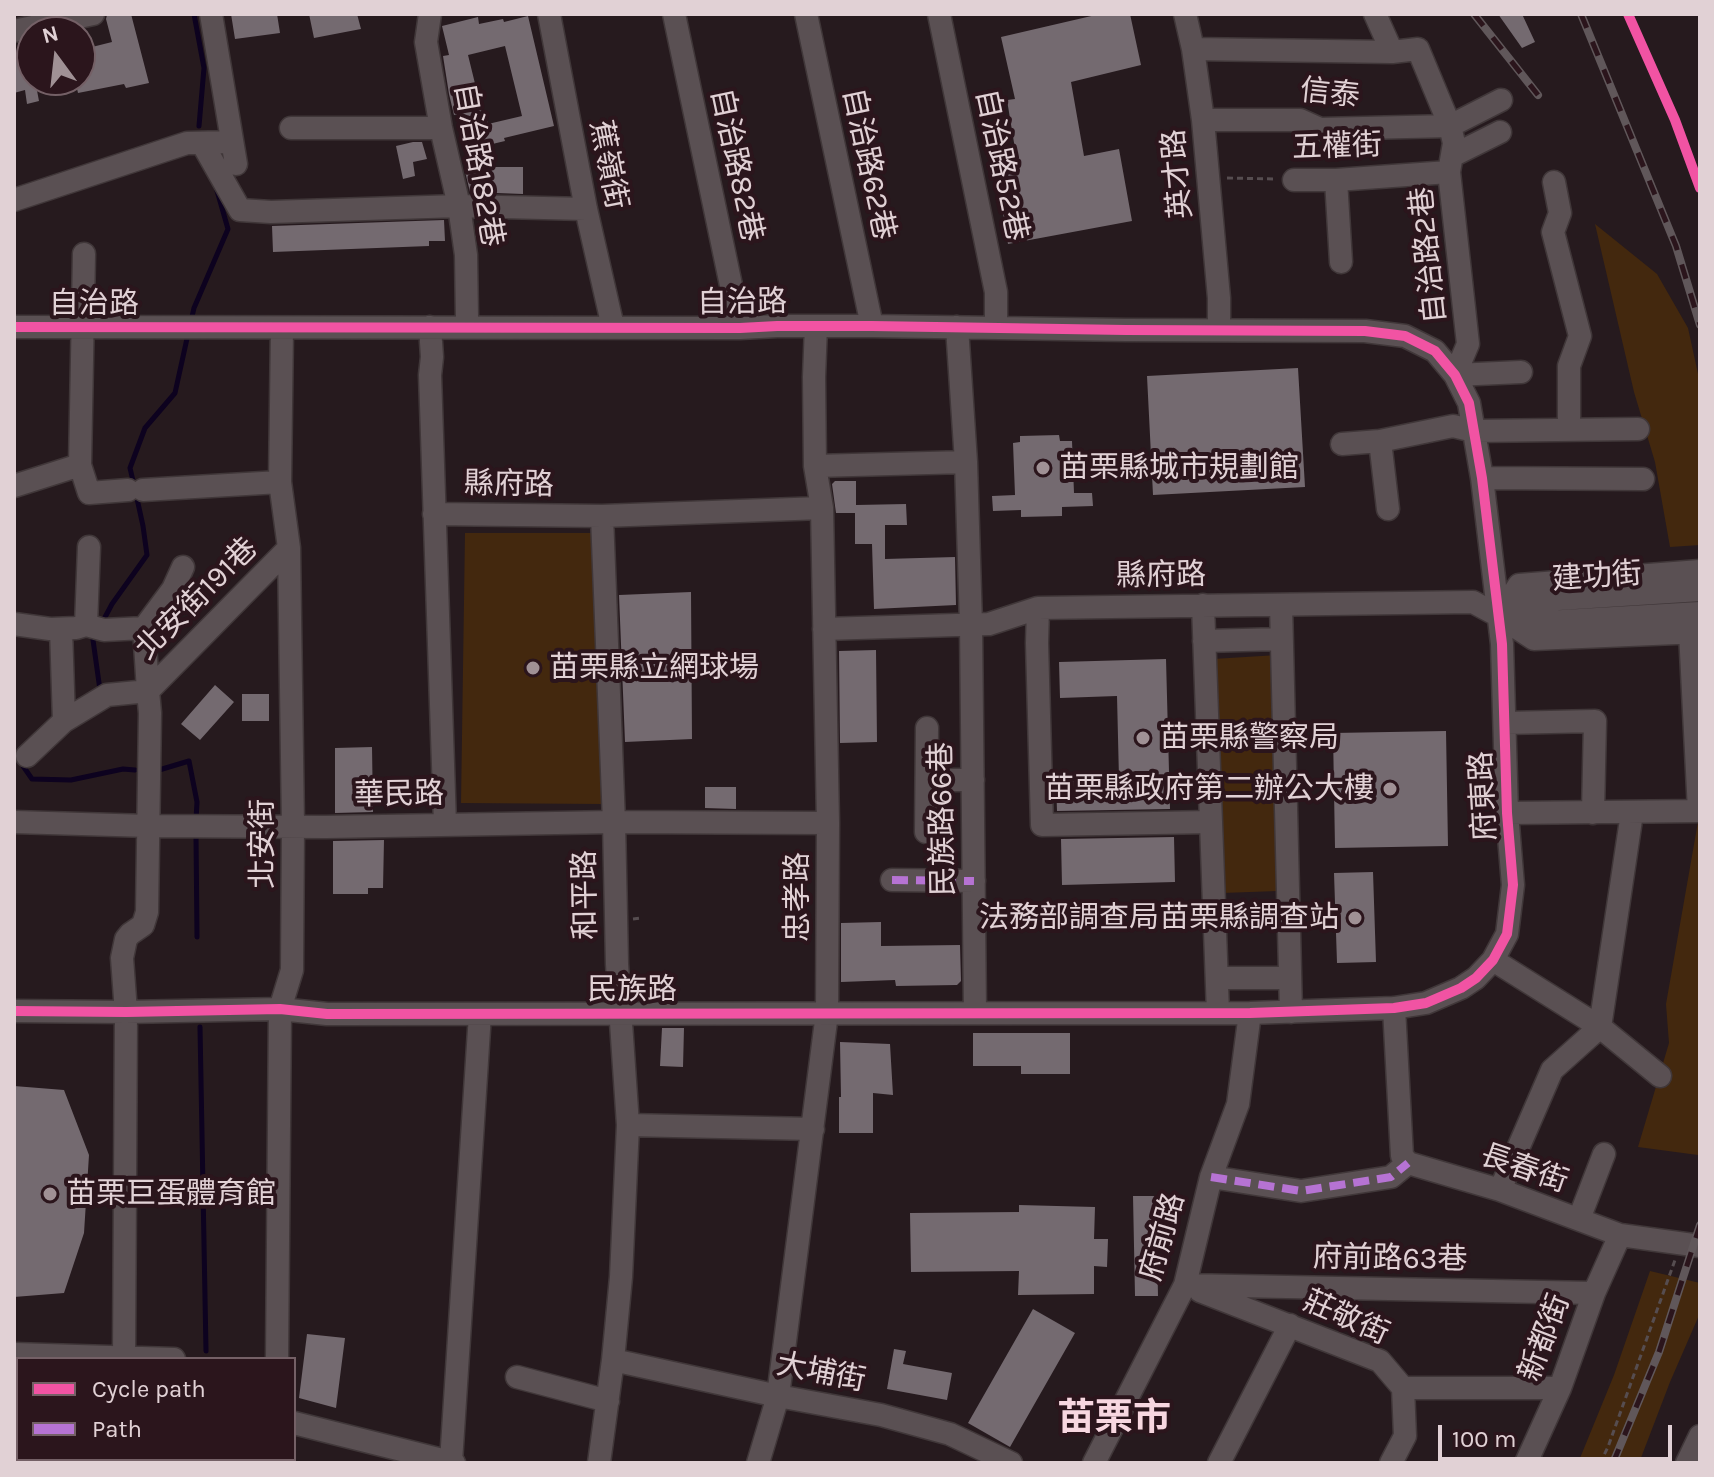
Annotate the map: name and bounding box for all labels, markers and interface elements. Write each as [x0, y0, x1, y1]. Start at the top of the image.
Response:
north arrow [16, 16, 96, 96]
text: N [39, 20, 61, 49]
street label: 信泰 [1298, 73, 1362, 115]
street label: 自治路182巷 [446, 80, 510, 250]
street label: 自治路82巷 [702, 85, 770, 245]
street label: 自治路62巷 [834, 85, 902, 243]
street label: 自治路52巷 [967, 86, 1035, 244]
street label: 蕉嶺街 [582, 117, 634, 213]
street label: 五權街 [1291, 127, 1383, 167]
street label: 英才路 [1156, 128, 1200, 220]
street label: 自治路2巷 [1404, 185, 1454, 325]
street label: 自治路 [697, 284, 787, 322]
street label: 自治路 [49, 286, 139, 322]
place label: 苗栗縣城市規劃館 [1059, 450, 1299, 486]
marker: 苗栗縣城市規劃館 [1034, 459, 1052, 477]
street label: 縣府路 [464, 466, 554, 504]
street label: 北安街191巷 [129, 531, 265, 667]
street label: 建功街 [1551, 556, 1643, 598]
street label: 縣府路 [1116, 557, 1206, 595]
place label: 苗栗縣立網球場 [549, 650, 759, 686]
marker: 苗栗縣立網球場 [524, 659, 542, 677]
place label: 苗栗縣警察局 [1159, 720, 1339, 756]
marker: 苗栗縣警察局 [1134, 729, 1152, 747]
street label: 民族路66巷 [924, 742, 962, 896]
street label: 府東路 [1464, 750, 1504, 842]
place label: 苗栗縣政府第二辦公大樓 [1044, 771, 1374, 807]
street label: 華民路 [354, 776, 444, 814]
marker: 苗栗縣政府第二辦公大樓 [1381, 780, 1399, 798]
street label: 北安街 [245, 799, 281, 889]
street label: 和平路 [567, 850, 605, 940]
street label: 忠孝路 [780, 852, 816, 942]
place label: 法務部調查局苗栗縣調查站 [979, 900, 1339, 936]
marker: 法務部調查局苗栗縣調查站 [1346, 909, 1364, 927]
street label: 民族路 [587, 972, 677, 1008]
street label: 長春街 [1476, 1137, 1572, 1201]
place label: 苗栗巨蛋體育館 [66, 1176, 276, 1212]
marker: 苗栗巨蛋體育館 [41, 1185, 59, 1203]
street label: 府前路 [1133, 1189, 1193, 1285]
street label: 府前路63巷 [1312, 1240, 1468, 1278]
street label: 莊敬街 [1298, 1283, 1394, 1353]
street label: 新都街 [1512, 1290, 1578, 1386]
street label: 大埔街 [773, 1347, 869, 1399]
legend [16, 1357, 296, 1461]
text: Cycle path [92, 1375, 206, 1403]
district label: 苗栗市 [1057, 1396, 1171, 1442]
scale bar [1442, 1409, 1676, 1459]
text: Path [92, 1415, 142, 1443]
text: 100 m [1452, 1425, 1517, 1453]

